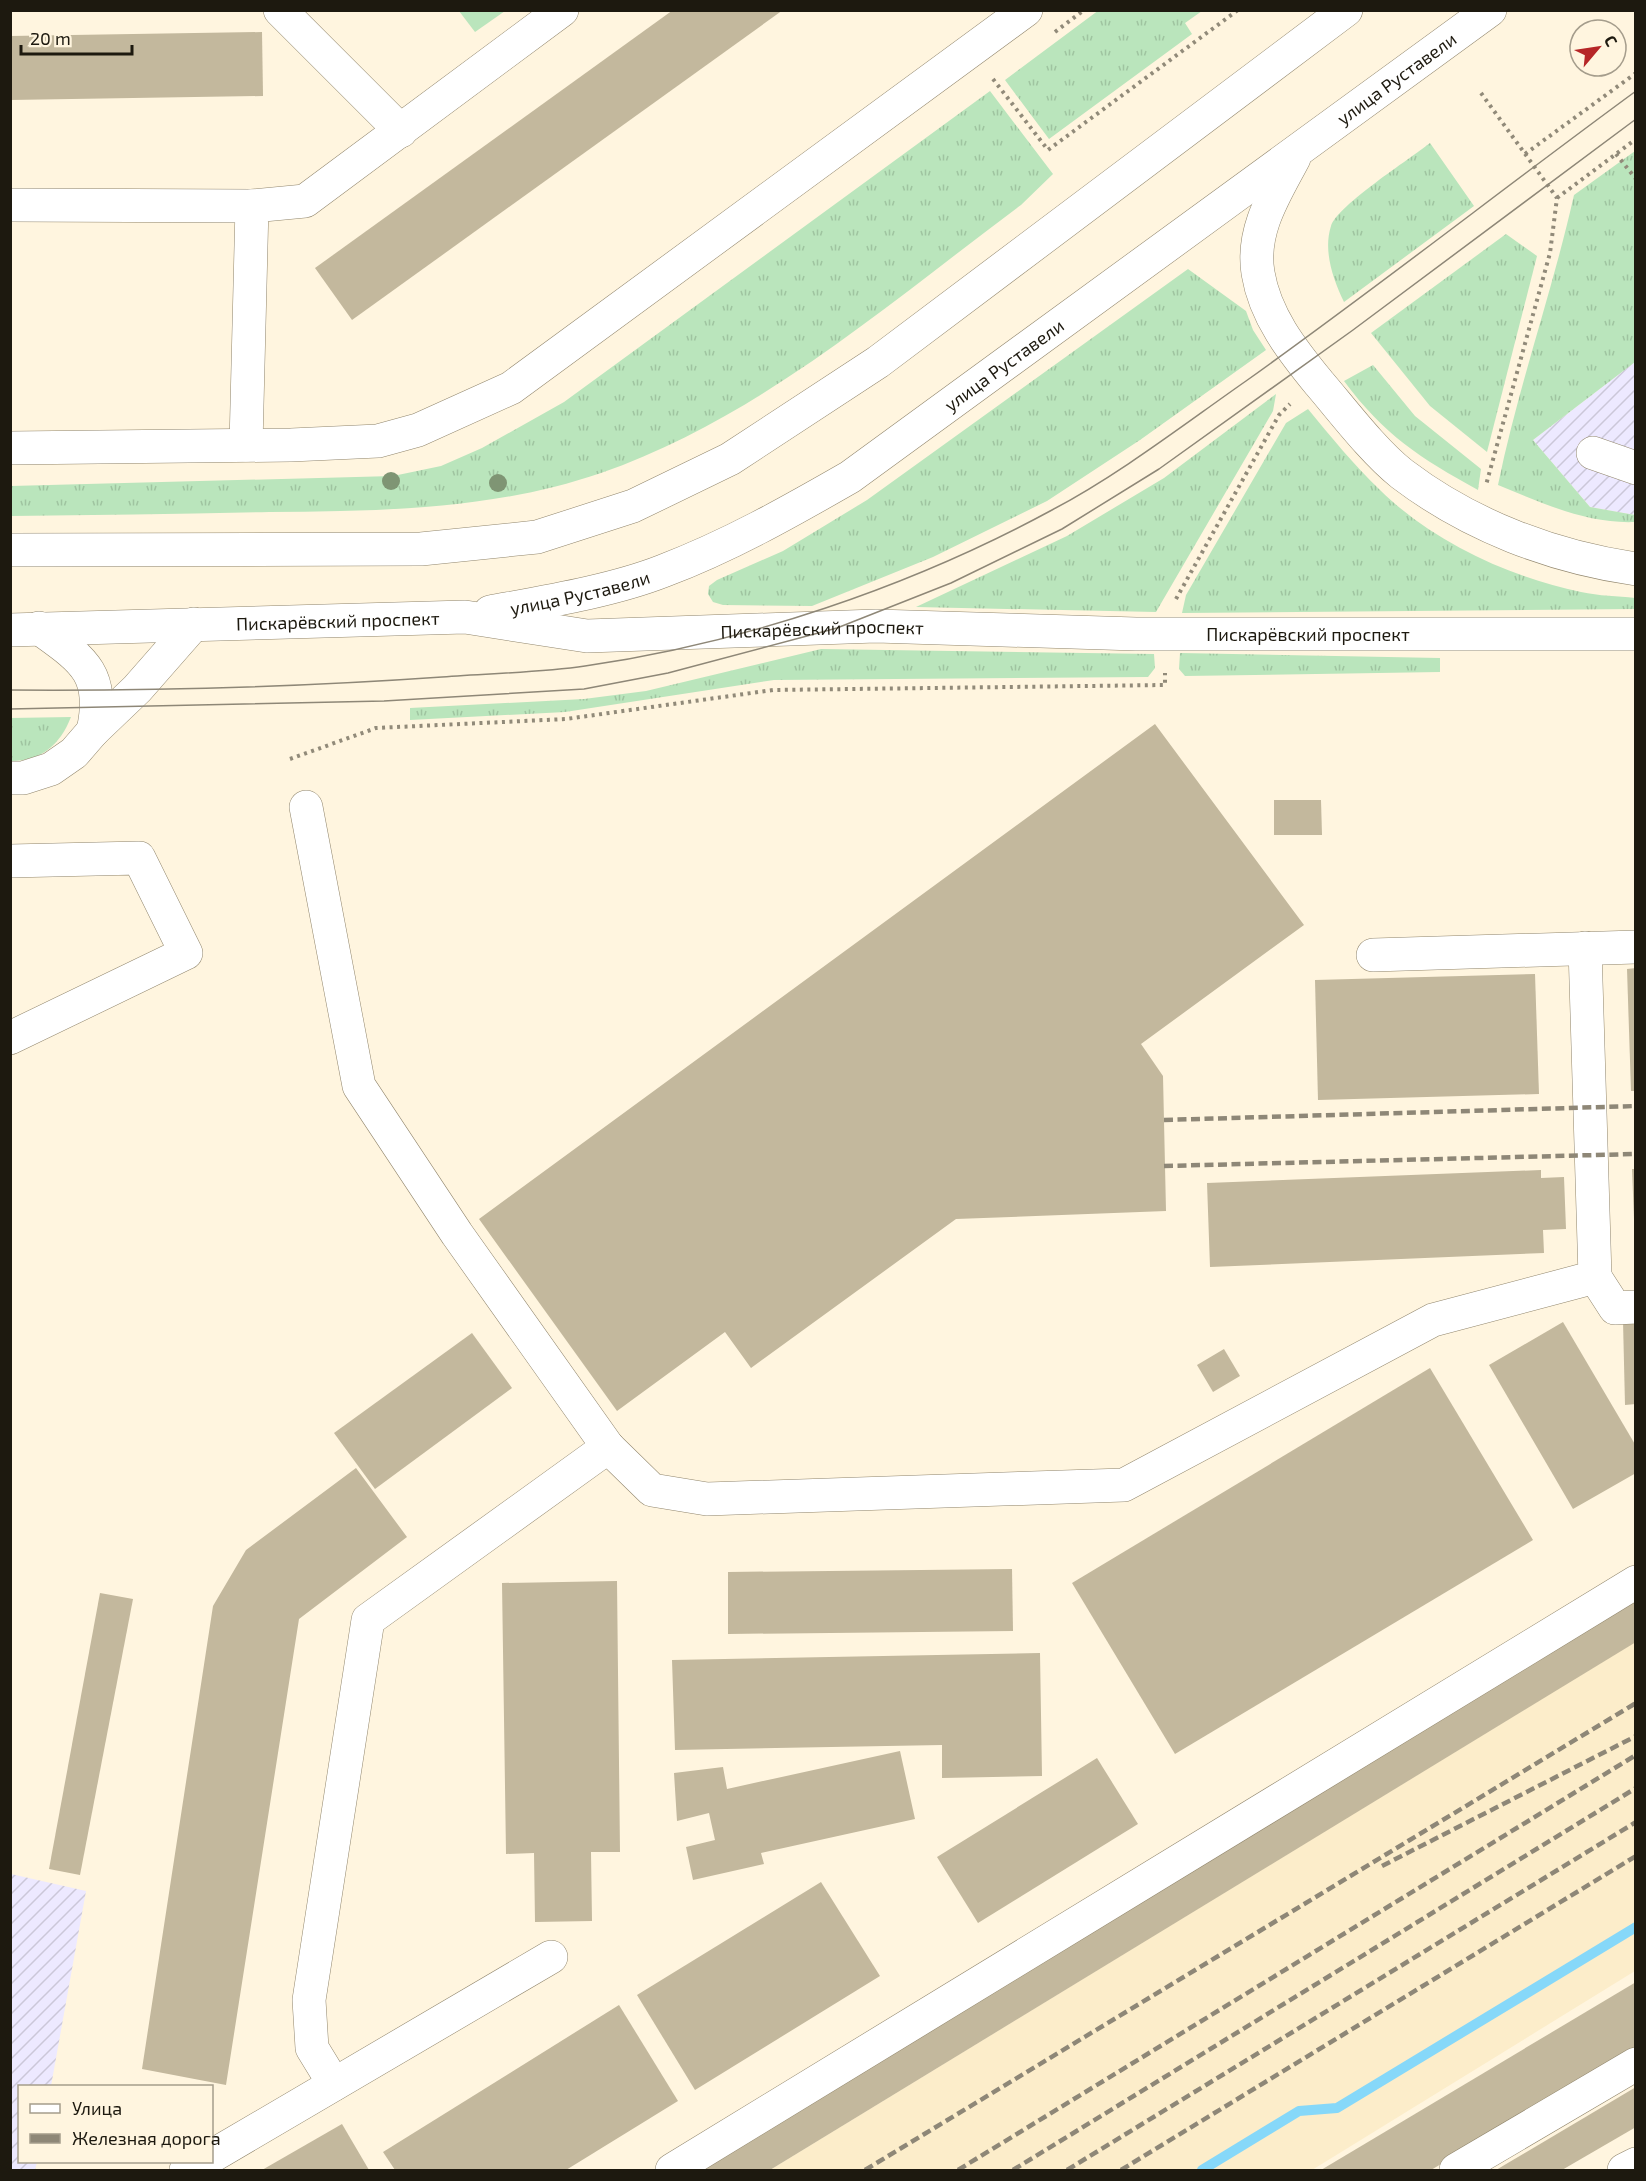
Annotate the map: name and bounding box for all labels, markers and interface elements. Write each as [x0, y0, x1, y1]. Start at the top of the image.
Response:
scale bar [21, 18, 132, 56]
north arrow [1568, 18, 1628, 78]
text: 20 m [30, 27, 71, 49]
street label: улица Руставели [1332, 27, 1460, 129]
text: С [1601, 32, 1622, 49]
street label: улица Руставели [940, 314, 1068, 416]
street label: улица Руставели [508, 566, 653, 619]
street label: Пискарёвский проспект [236, 607, 440, 635]
street label: Пискарёвский проспект [720, 615, 924, 642]
street label: Пискарёвский проспект [1206, 623, 1410, 645]
legend [18, 2085, 213, 2163]
text: Улица [72, 2097, 122, 2119]
text: Железная дорога [72, 2127, 221, 2149]

